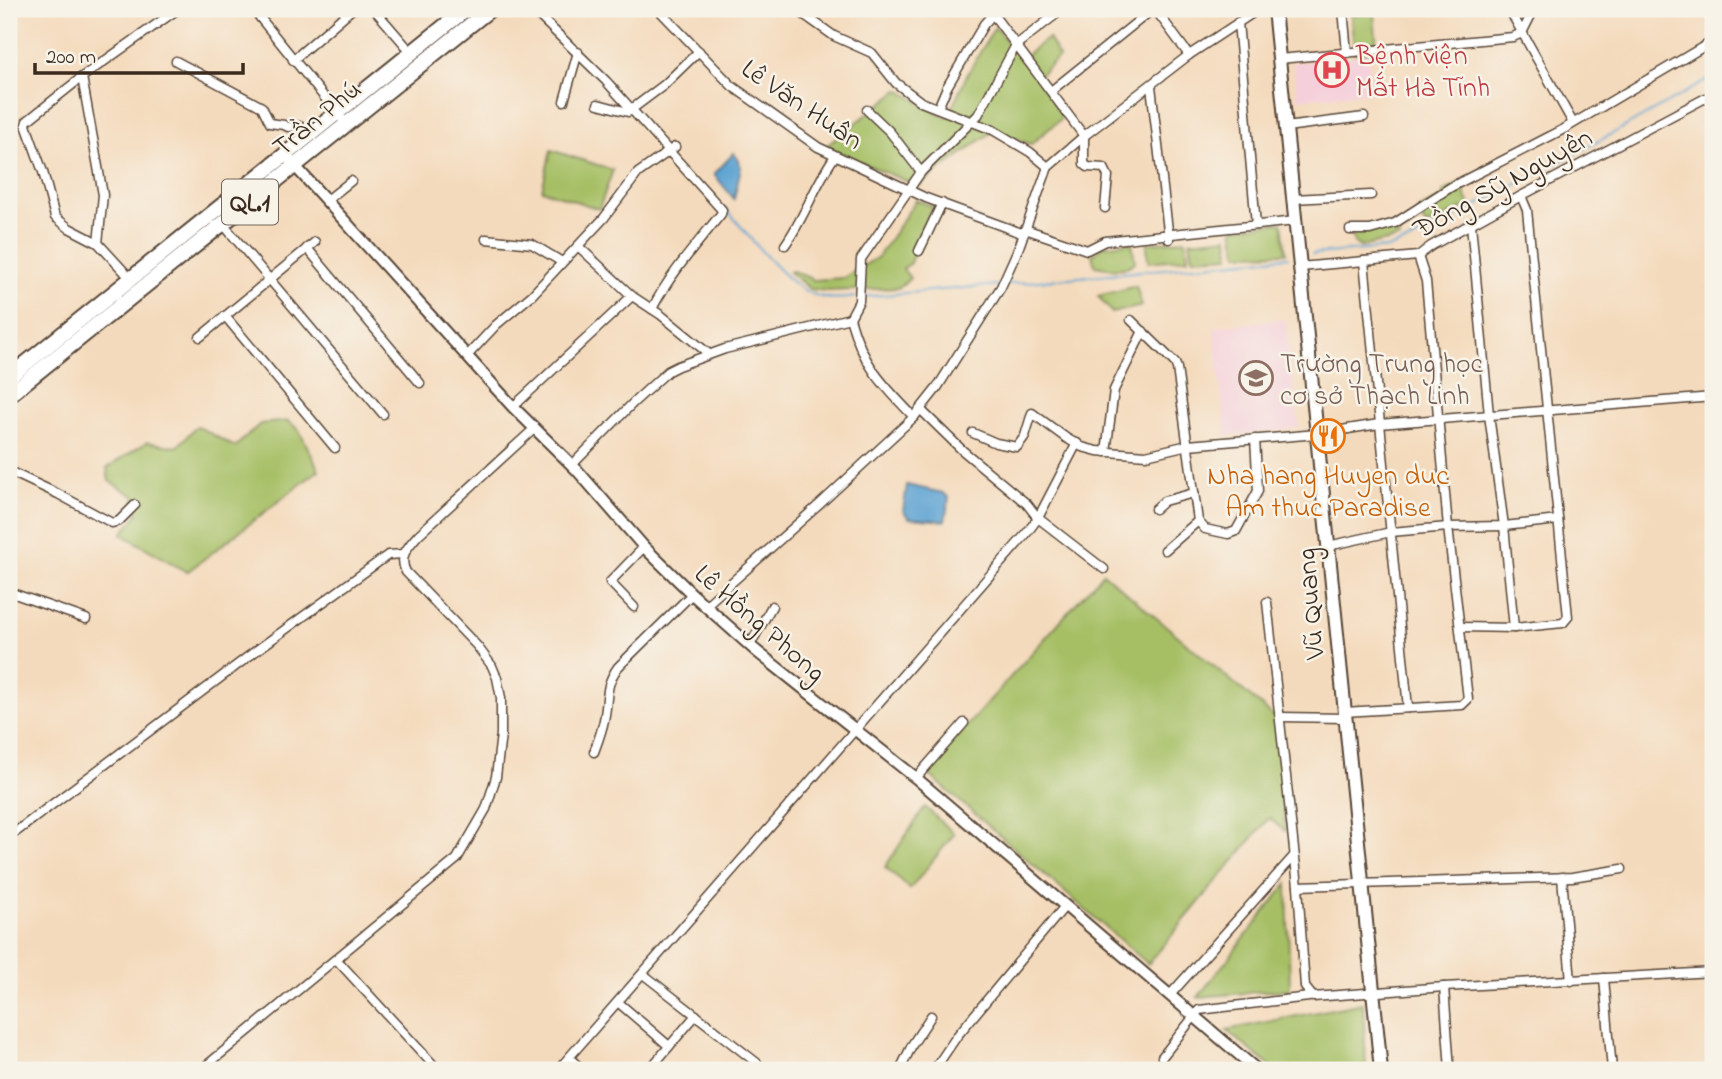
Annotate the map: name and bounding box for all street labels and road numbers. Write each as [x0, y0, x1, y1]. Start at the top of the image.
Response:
street label: Lê Văn Huân [732, 50, 870, 162]
street label: Trần Phú [265, 71, 372, 169]
street label: Đồng Sỹ Nguyên [1406, 119, 1601, 252]
road number: QL.1 [222, 180, 278, 224]
street label: Vũ Quang [1287, 546, 1338, 662]
street label: Lê Hồng Phong [684, 556, 834, 694]

